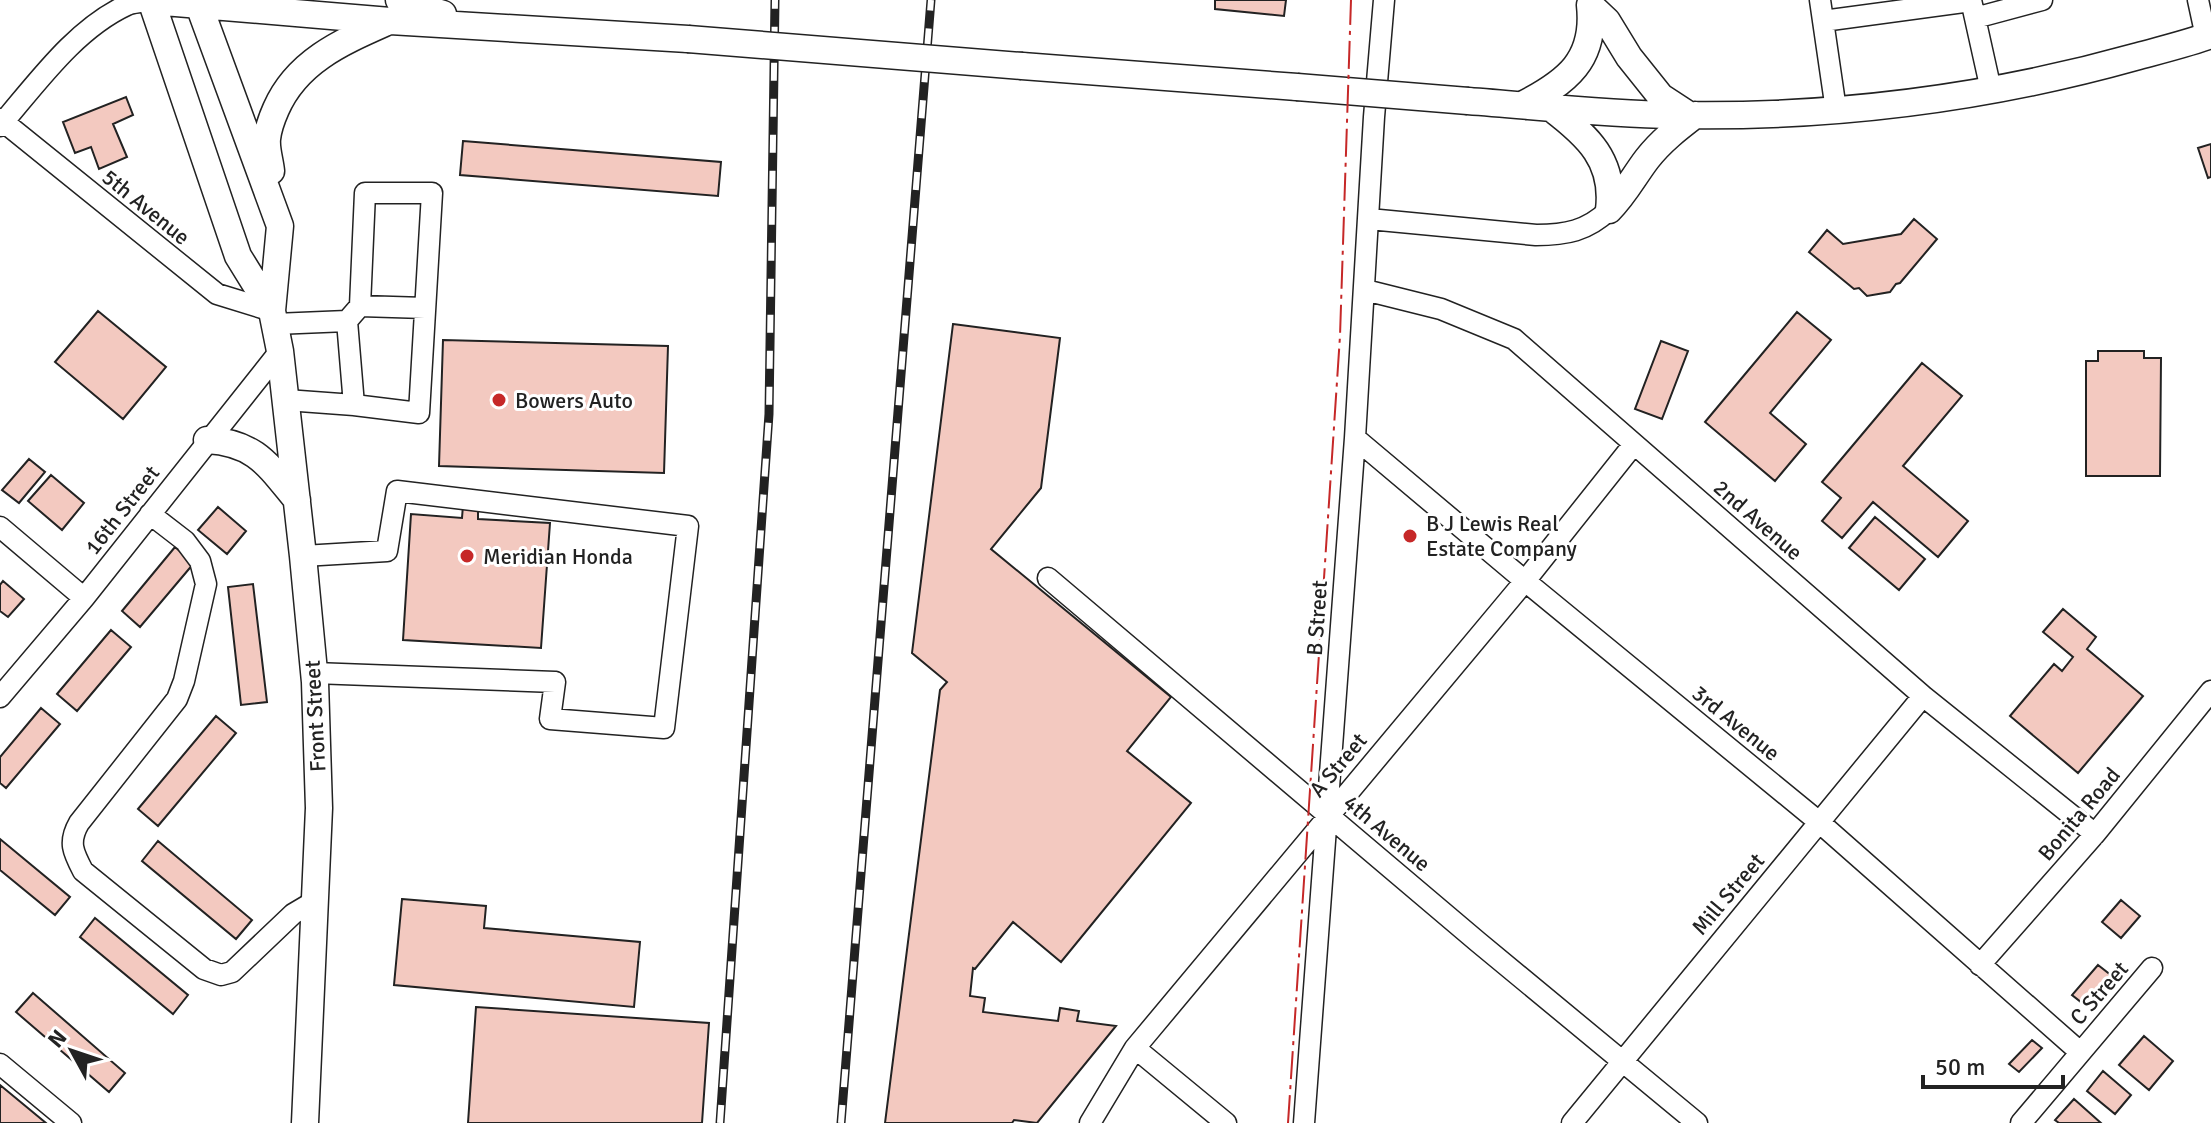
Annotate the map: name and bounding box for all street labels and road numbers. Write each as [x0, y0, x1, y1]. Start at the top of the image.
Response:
street label: 5th Avenue [97, 163, 195, 251]
street label: 16th Street [79, 460, 165, 560]
street label: 2nd Avenue [1708, 474, 1808, 566]
street label: B Street [1301, 579, 1333, 657]
street label: Front Street [299, 659, 331, 773]
street label: 3rd Avenue [1687, 679, 1785, 767]
street label: A Street [1303, 727, 1373, 803]
street label: Bonita Road [2032, 762, 2126, 866]
street label: 4th Avenue [1338, 789, 1436, 877]
street label: Mill Street [1686, 847, 1770, 940]
street label: C Street [2064, 955, 2134, 1030]

